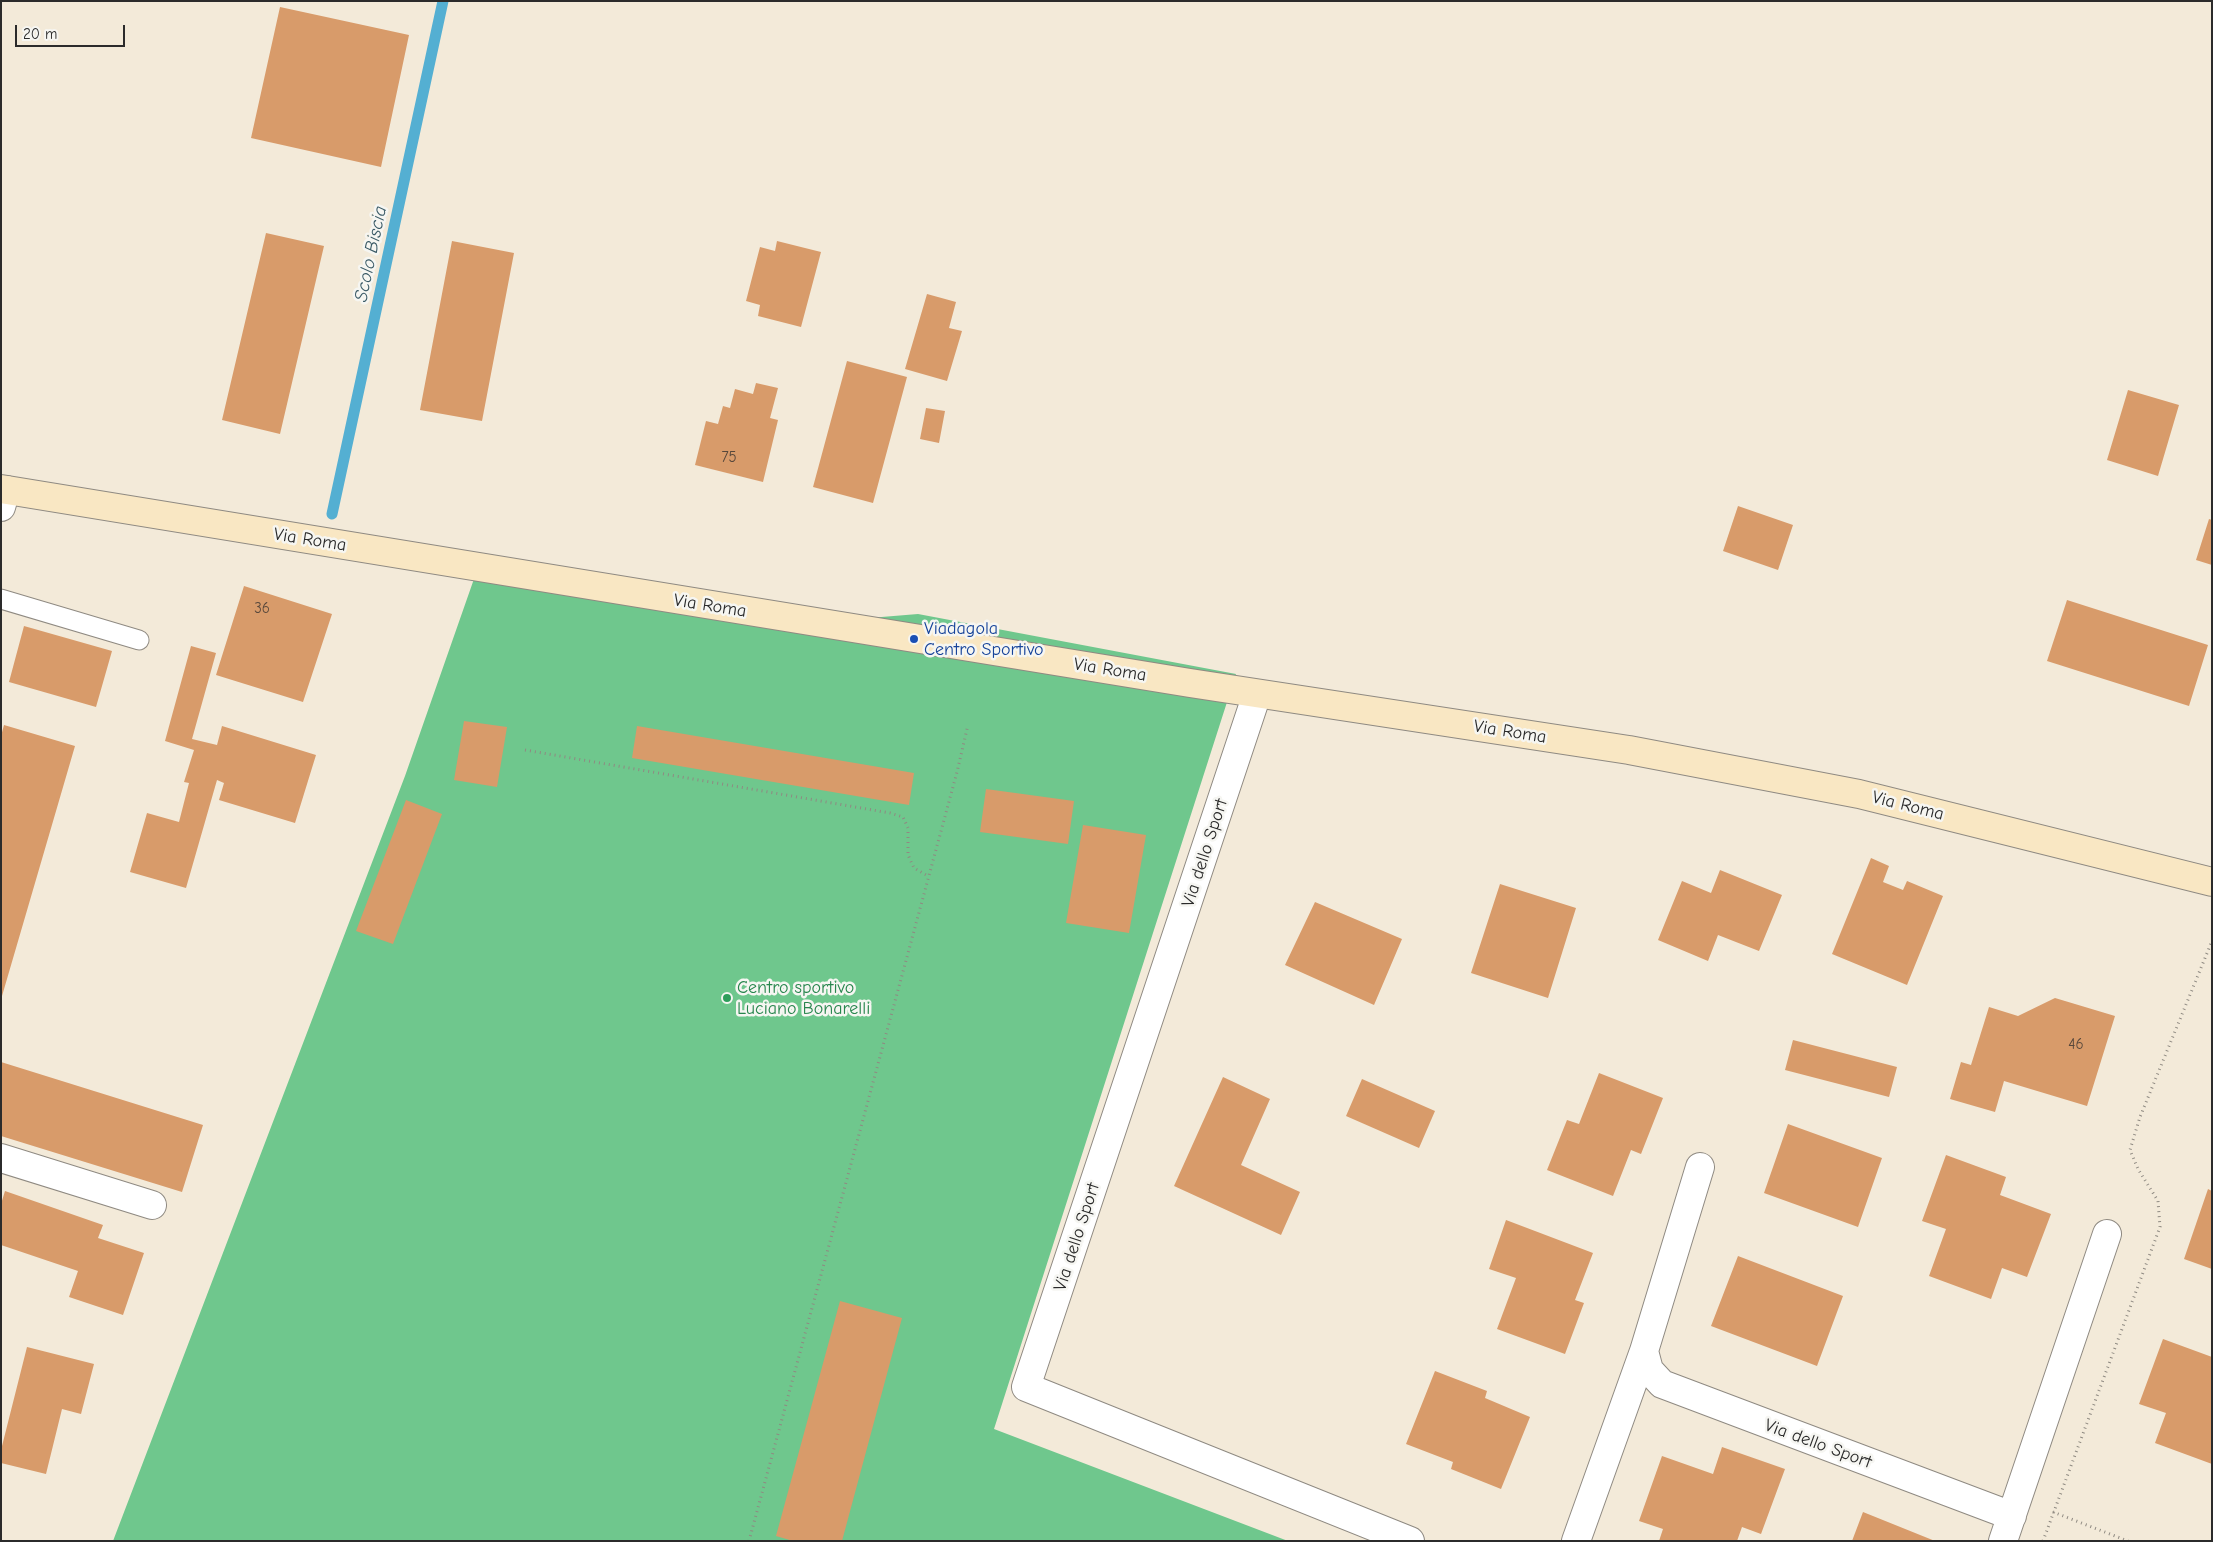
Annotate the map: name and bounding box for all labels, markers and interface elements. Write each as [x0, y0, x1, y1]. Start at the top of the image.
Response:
scale bar [18, 15, 128, 47]
text: 20 m [23, 25, 57, 43]
water label: Scolo Biscia [350, 204, 392, 304]
house number: 75 [721, 449, 737, 467]
street label: Via Roma [272, 524, 348, 556]
street label: Via Roma [672, 590, 748, 622]
house number: 36 [254, 600, 270, 618]
place label: Viadagola Centro Sportivo [924, 618, 1044, 660]
marker: Viadagola Centro Sportivo [908, 633, 920, 645]
street label: Via Roma [1072, 654, 1148, 686]
street label: Via Roma [1472, 716, 1548, 748]
street label: Via Roma [1870, 787, 1946, 825]
street label: Via dello Sport [1177, 796, 1233, 910]
place label: Centro sportivo Luciano Bonarelli [737, 977, 870, 1020]
marker: Centro sportivo Luciano Bonarelli [721, 992, 733, 1004]
house number: 46 [2068, 1036, 2084, 1054]
street label: Via dello Sport [1049, 1180, 1105, 1294]
street label: Via dello Sport [1762, 1415, 1874, 1473]

